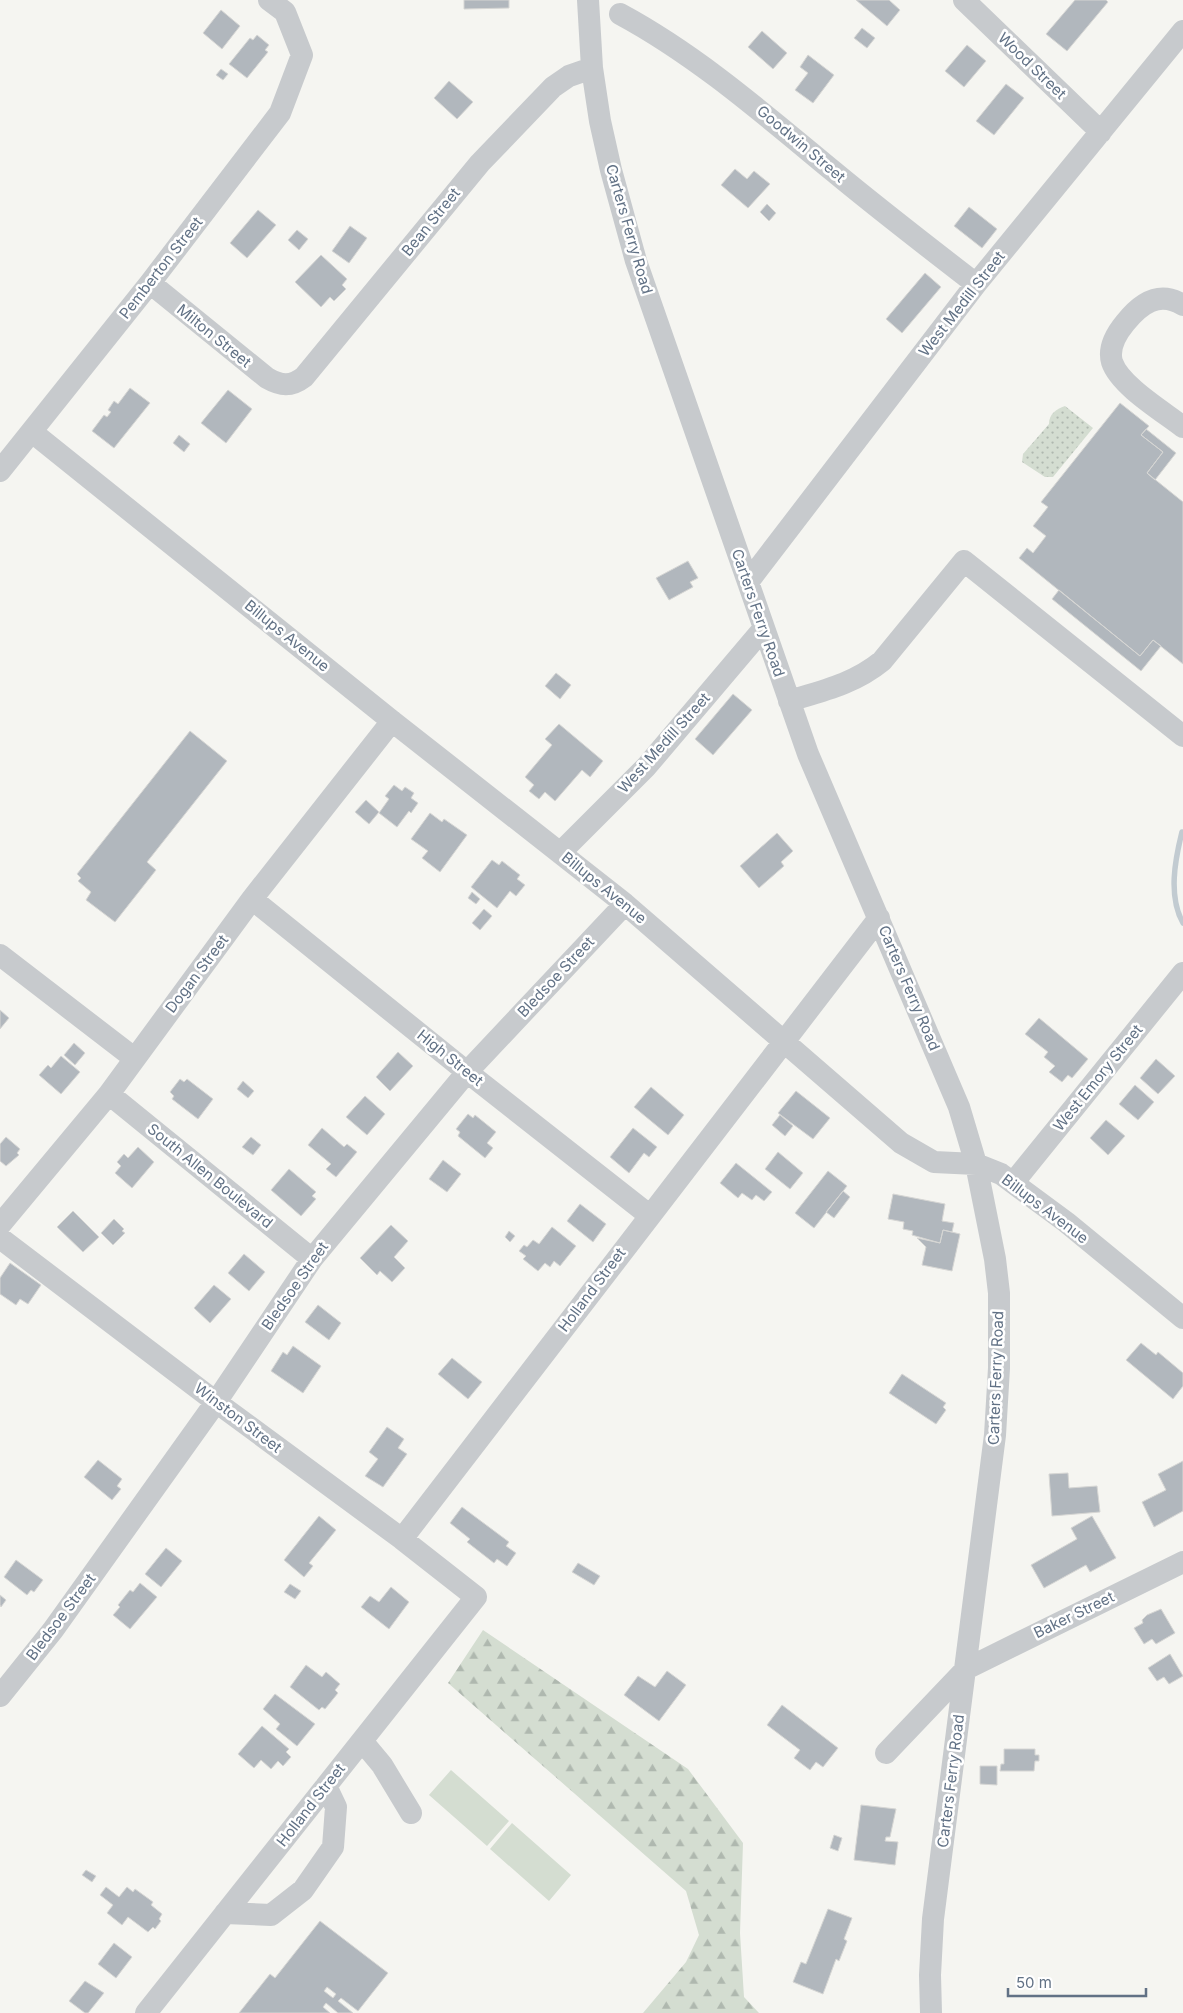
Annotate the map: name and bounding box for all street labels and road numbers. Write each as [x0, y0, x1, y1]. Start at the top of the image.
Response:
street label: Wood Street [994, 28, 1071, 103]
street label: Goodwin Street [753, 101, 850, 186]
street label: Carters Ferry Road [602, 162, 657, 296]
street label: Bean Street [397, 184, 464, 260]
street label: Pemberton Street [115, 213, 206, 323]
street label: West Medill Street [914, 247, 1009, 360]
street label: Milton Street [173, 300, 255, 371]
street label: Carters Ferry Road [728, 546, 789, 679]
street label: Billups Avenue [241, 596, 334, 676]
street label: West Medill Street [613, 688, 714, 797]
street label: Billups Avenue [558, 848, 651, 928]
street label: Carters Ferry Road [875, 922, 944, 1053]
street label: Dogan Street [161, 931, 232, 1016]
street label: Bledsoe Street [513, 932, 598, 1021]
street label: West Emory Street [1049, 1020, 1147, 1135]
street label: High Street [413, 1025, 487, 1090]
street label: South Allen Boulevard [144, 1119, 277, 1232]
street label: Billups Avenue [998, 1170, 1092, 1247]
street label: Bledsoe Street [257, 1238, 332, 1334]
street label: Holland Street [554, 1244, 629, 1336]
street label: Carters Ferry Road [984, 1311, 1007, 1445]
street label: Winston Street [191, 1379, 286, 1457]
street label: Bledsoe Street [22, 1570, 99, 1664]
street label: Baker Street [1030, 1587, 1117, 1642]
street label: Carters Ferry Road [933, 1713, 968, 1849]
street label: Holland Street [272, 1759, 349, 1850]

